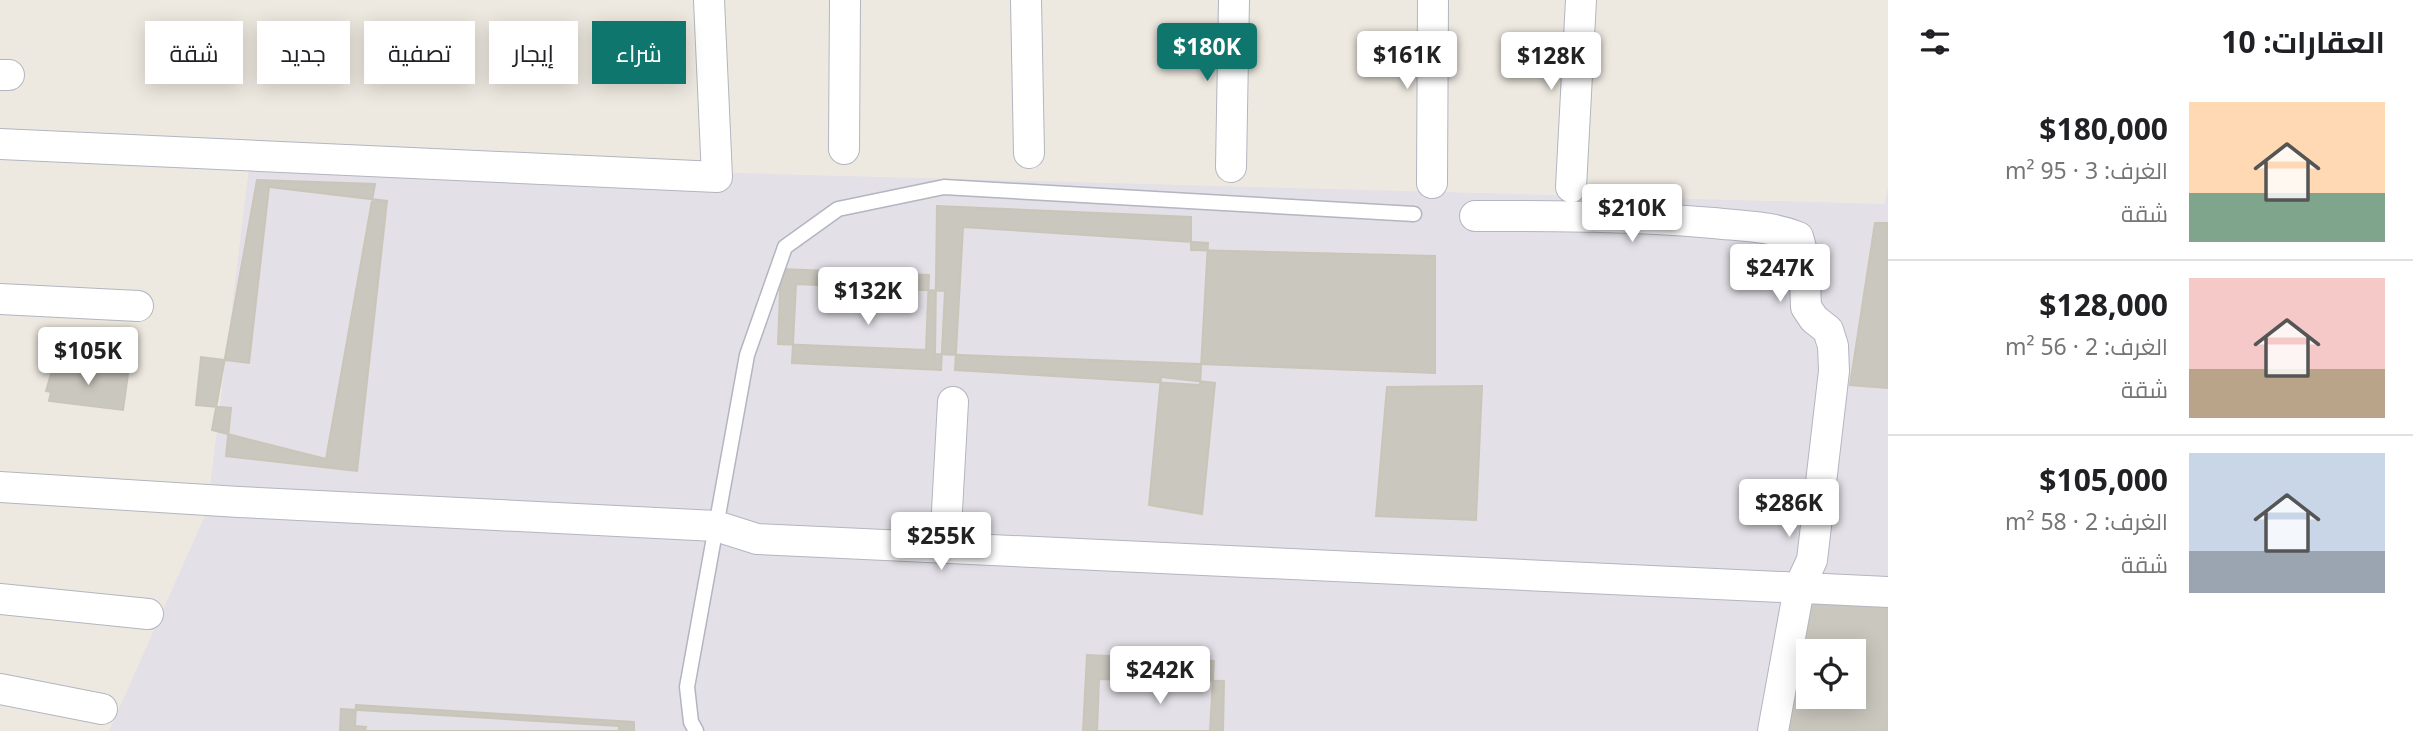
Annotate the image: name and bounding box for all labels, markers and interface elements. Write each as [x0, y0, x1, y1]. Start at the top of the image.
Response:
chip: شقة [145, 21, 243, 84]
chip: جديد [257, 21, 350, 84]
chip: تصفية [364, 21, 475, 84]
chip: إيجار [489, 21, 578, 84]
chip: شراء [592, 21, 686, 84]
text: العقارات: 10 [2221, 21, 2385, 62]
icon: filters [1916, 23, 1954, 61]
pin: $180K [1158, 24, 1256, 83]
text: $180K [1173, 30, 1241, 62]
pin: $161K [1358, 32, 1456, 91]
pin: $128K [1502, 32, 1600, 92]
text: $161K [1373, 38, 1441, 70]
text: $128K [1517, 39, 1585, 71]
text: $180,000 [2039, 108, 2168, 149]
icon: home [2245, 130, 2329, 214]
text: الغرف: 3 · 95 m² [2005, 154, 2168, 186]
pin: $210K [1583, 184, 1681, 244]
text: $210K [1598, 191, 1666, 223]
text: شقة [2121, 197, 2168, 229]
pin: $247K [1731, 244, 1829, 304]
text: $247K [1746, 251, 1814, 283]
pin: $132K [819, 268, 917, 327]
text: $132K [834, 274, 902, 306]
text: $128,000 [2039, 284, 2168, 325]
icon: home [2245, 306, 2329, 390]
pin: $105K [39, 328, 137, 387]
text: الغرف: 2 · 56 m² [2005, 330, 2168, 362]
text: $105K [54, 334, 122, 366]
text: شقة [2121, 373, 2168, 405]
text: $105,000 [2039, 459, 2168, 500]
pin: $286K [1740, 480, 1838, 539]
icon: home [2245, 481, 2329, 565]
text: $286K [1755, 486, 1823, 518]
text: الغرف: 2 · 58 m² [2005, 505, 2168, 537]
pin: $255K [892, 512, 990, 572]
text: $255K [907, 519, 975, 551]
text: شقة [2121, 548, 2168, 580]
map controls [1796, 639, 1866, 709]
button: locate [1796, 639, 1866, 709]
pin: $242K [1111, 646, 1209, 706]
text: $242K [1126, 653, 1194, 685]

